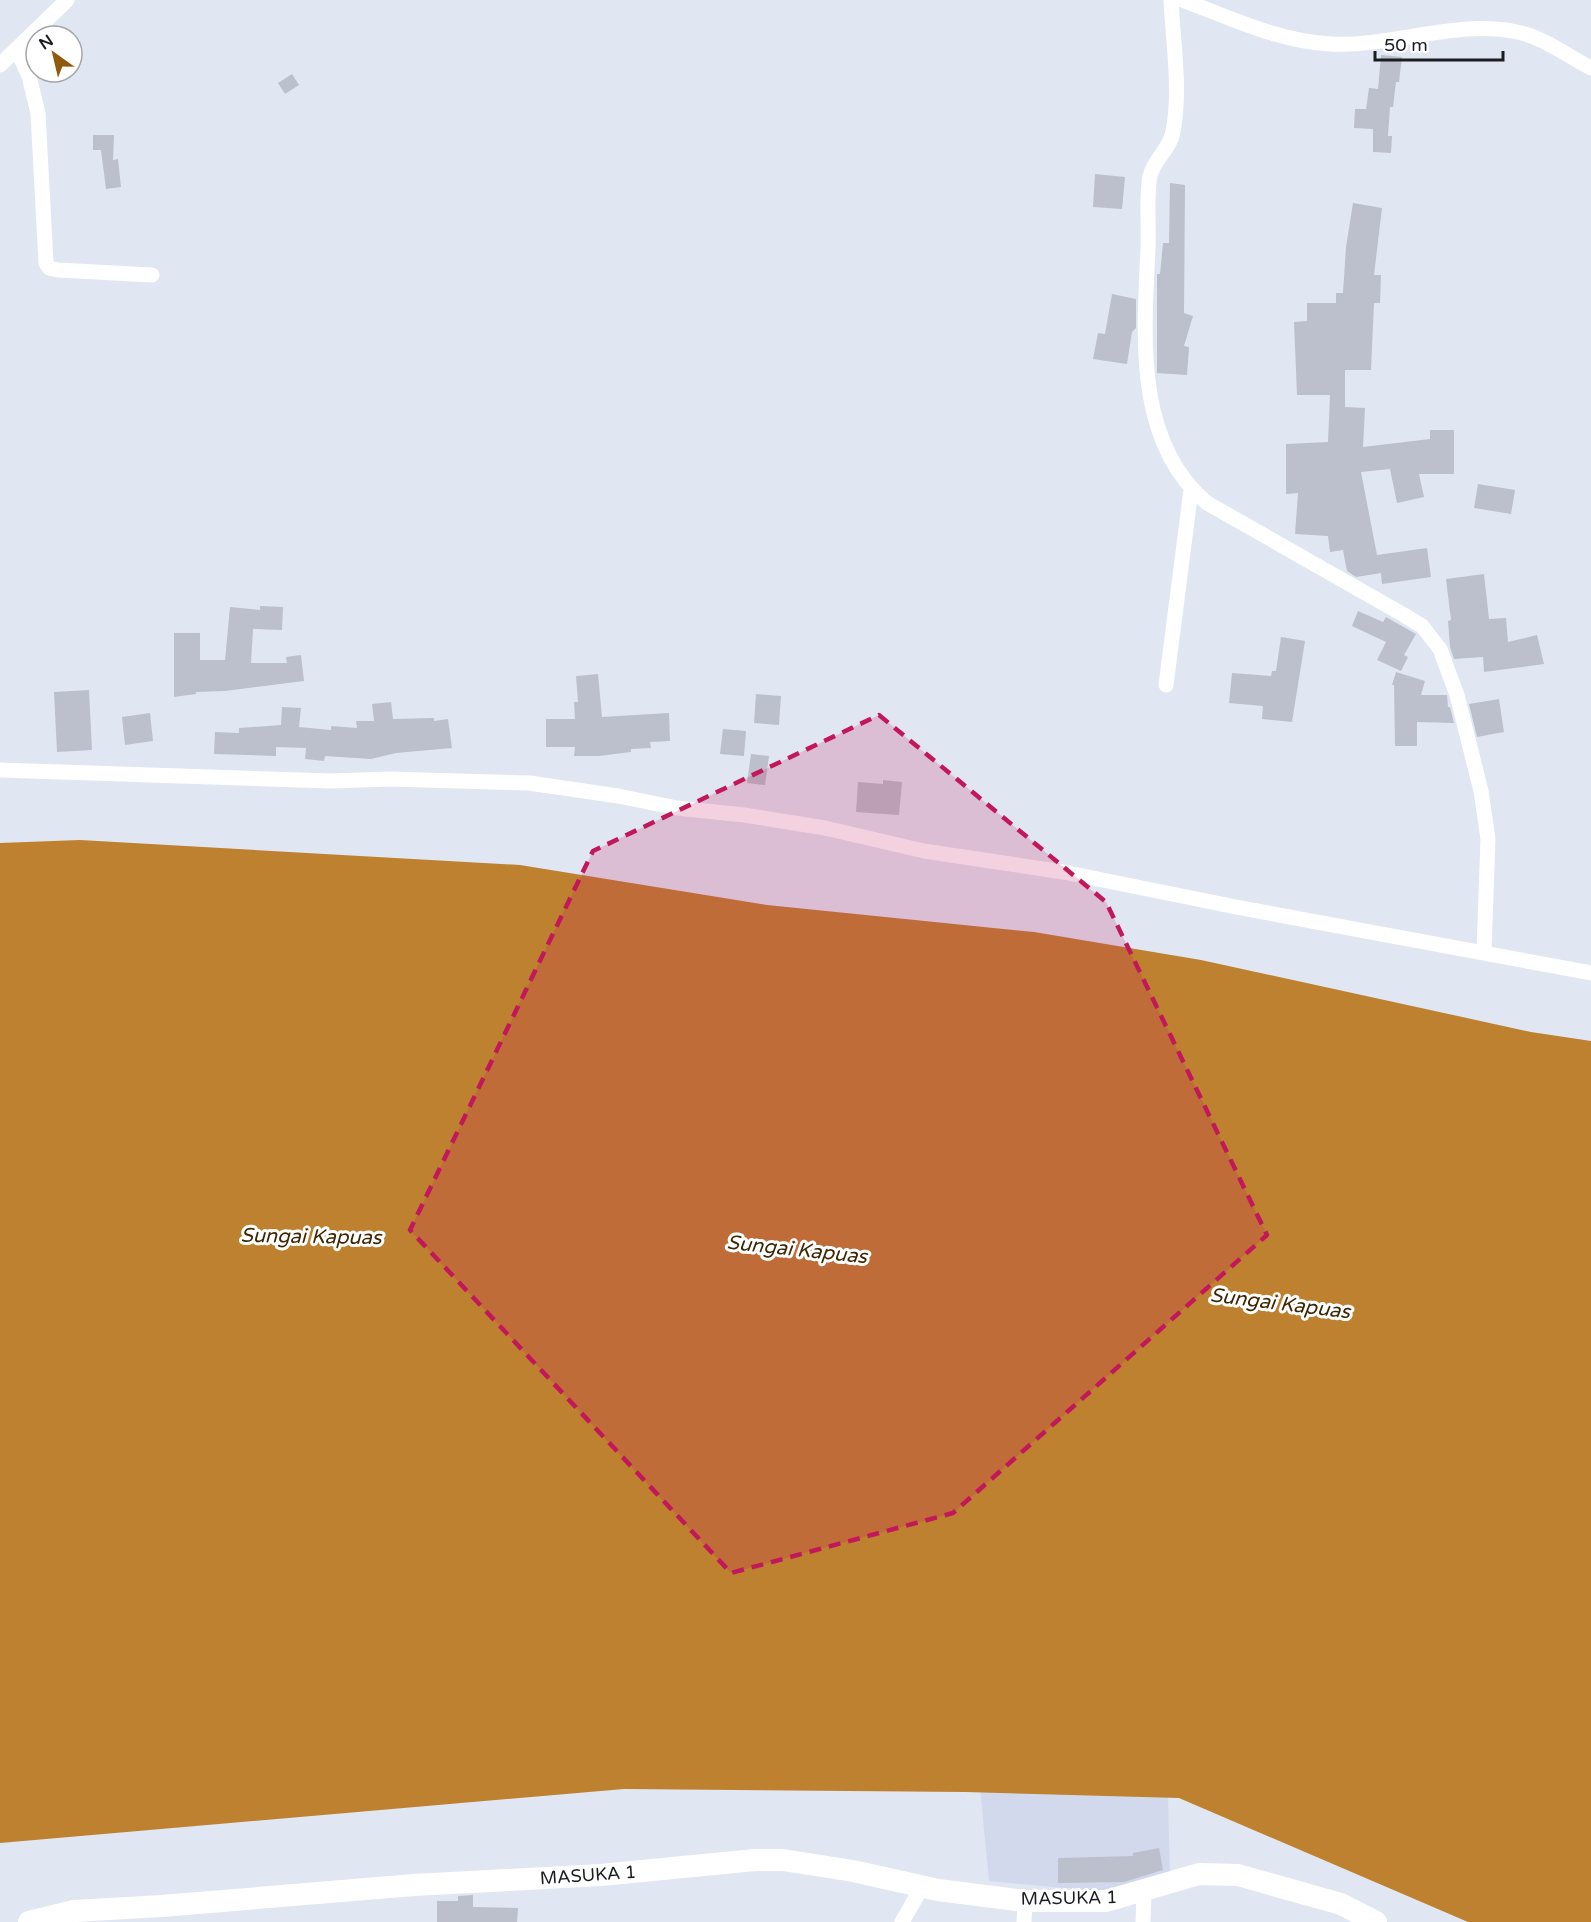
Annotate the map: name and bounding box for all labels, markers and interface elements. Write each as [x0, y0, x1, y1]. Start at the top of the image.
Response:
north arrow [24, 24, 84, 84]
scale bar [1375, 24, 1502, 62]
text: N [35, 31, 57, 54]
text: 50 m [1384, 34, 1428, 56]
water label: Sungai Kapuas [240, 1224, 383, 1250]
water label: Sungai Kapuas [726, 1231, 870, 1269]
water label: Sungai Kapuas [1209, 1284, 1353, 1325]
street label: MASUKA 1 [539, 1861, 637, 1889]
street label: MASUKA 1 [1020, 1886, 1118, 1910]

